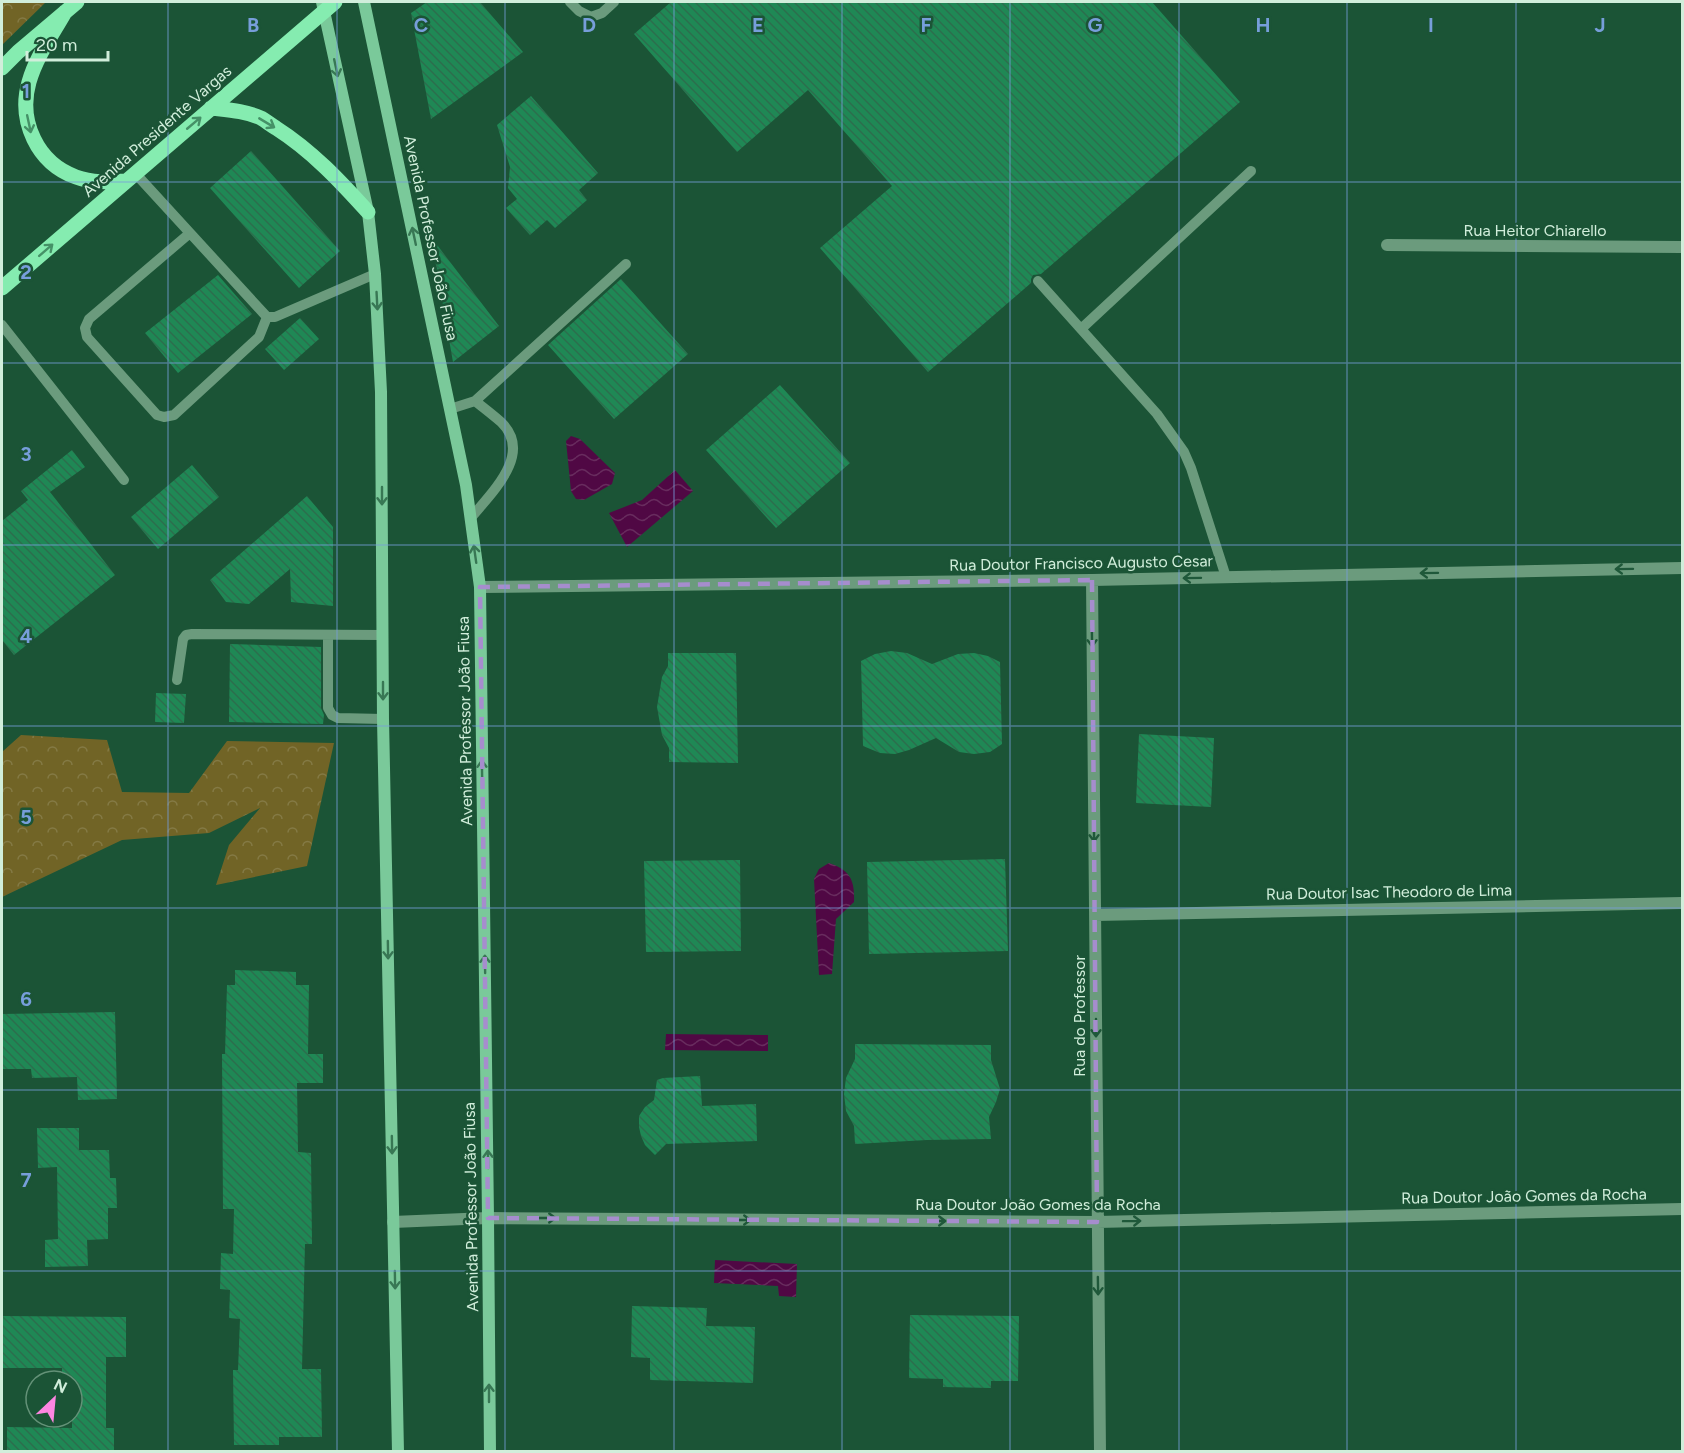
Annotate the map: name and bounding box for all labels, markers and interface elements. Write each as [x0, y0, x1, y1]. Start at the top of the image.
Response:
text: B [247, 13, 259, 37]
text: C [414, 13, 428, 37]
text: D [582, 13, 596, 37]
text: E [752, 13, 764, 37]
text: F [920, 13, 932, 37]
text: G [1088, 13, 1103, 37]
text: H [1256, 13, 1271, 37]
text: I [1428, 13, 1434, 37]
text: J [1594, 13, 1606, 37]
scale bar [27, 24, 108, 62]
text: 20 m [36, 34, 77, 56]
one-way arrow [331, 58, 343, 77]
street label: Avenida Presidente Vargas [79, 61, 235, 201]
text: 1 [22, 79, 30, 103]
one-way arrow [23, 114, 35, 133]
one-way arrow [186, 116, 201, 130]
one-way arrow [258, 117, 275, 129]
street label: Avenida Professor João Fiusa [400, 134, 462, 342]
street label: Rua Heitor Chiarello [1464, 221, 1606, 240]
one-way arrow [407, 227, 419, 246]
one-way arrow [38, 243, 53, 257]
text: 2 [20, 260, 32, 284]
one-way arrow [371, 291, 382, 311]
text: 3 [20, 442, 32, 466]
one-way arrow [376, 486, 387, 506]
one-way arrow [470, 544, 481, 564]
street label: Rua Doutor Francisco Augusto Cesar [949, 551, 1214, 575]
one-way arrow [1615, 563, 1635, 575]
one-way arrow [1420, 567, 1440, 579]
one-way arrow [1183, 572, 1203, 584]
street label: Avenida Professor João Fiusa [454, 616, 476, 826]
text: 4 [20, 624, 33, 648]
one-way arrow [1086, 628, 1098, 648]
one-way arrow [377, 681, 389, 701]
one-way arrow [476, 760, 488, 780]
text: 5 [20, 805, 32, 829]
one-way arrow [1088, 823, 1100, 843]
street label: Rua Doutor Isac Theodoro de Lima [1266, 880, 1512, 904]
one-way arrow [382, 940, 394, 960]
one-way arrow [479, 955, 491, 975]
street label: Rua do Professor [1070, 955, 1089, 1077]
text: 6 [20, 987, 32, 1011]
one-way arrow [1090, 1018, 1102, 1038]
street label: Avenida Professor João Fiusa [460, 1102, 482, 1312]
one-way arrow [386, 1135, 398, 1155]
one-way arrow [482, 1150, 493, 1170]
text: 7 [20, 1168, 32, 1192]
street label: Rua Doutor João Gomes da Rocha [1401, 1184, 1647, 1208]
street label: Rua Doutor João Gomes da Rocha [915, 1195, 1161, 1214]
one-way arrow [536, 1212, 556, 1224]
one-way arrow [731, 1214, 751, 1226]
one-way arrow [926, 1215, 946, 1227]
one-way arrow [1121, 1215, 1141, 1227]
one-way arrow [389, 1270, 400, 1290]
one-way arrow [1092, 1276, 1104, 1296]
north arrow [24, 1369, 84, 1429]
text: N [51, 1375, 70, 1397]
one-way arrow [483, 1384, 495, 1404]

